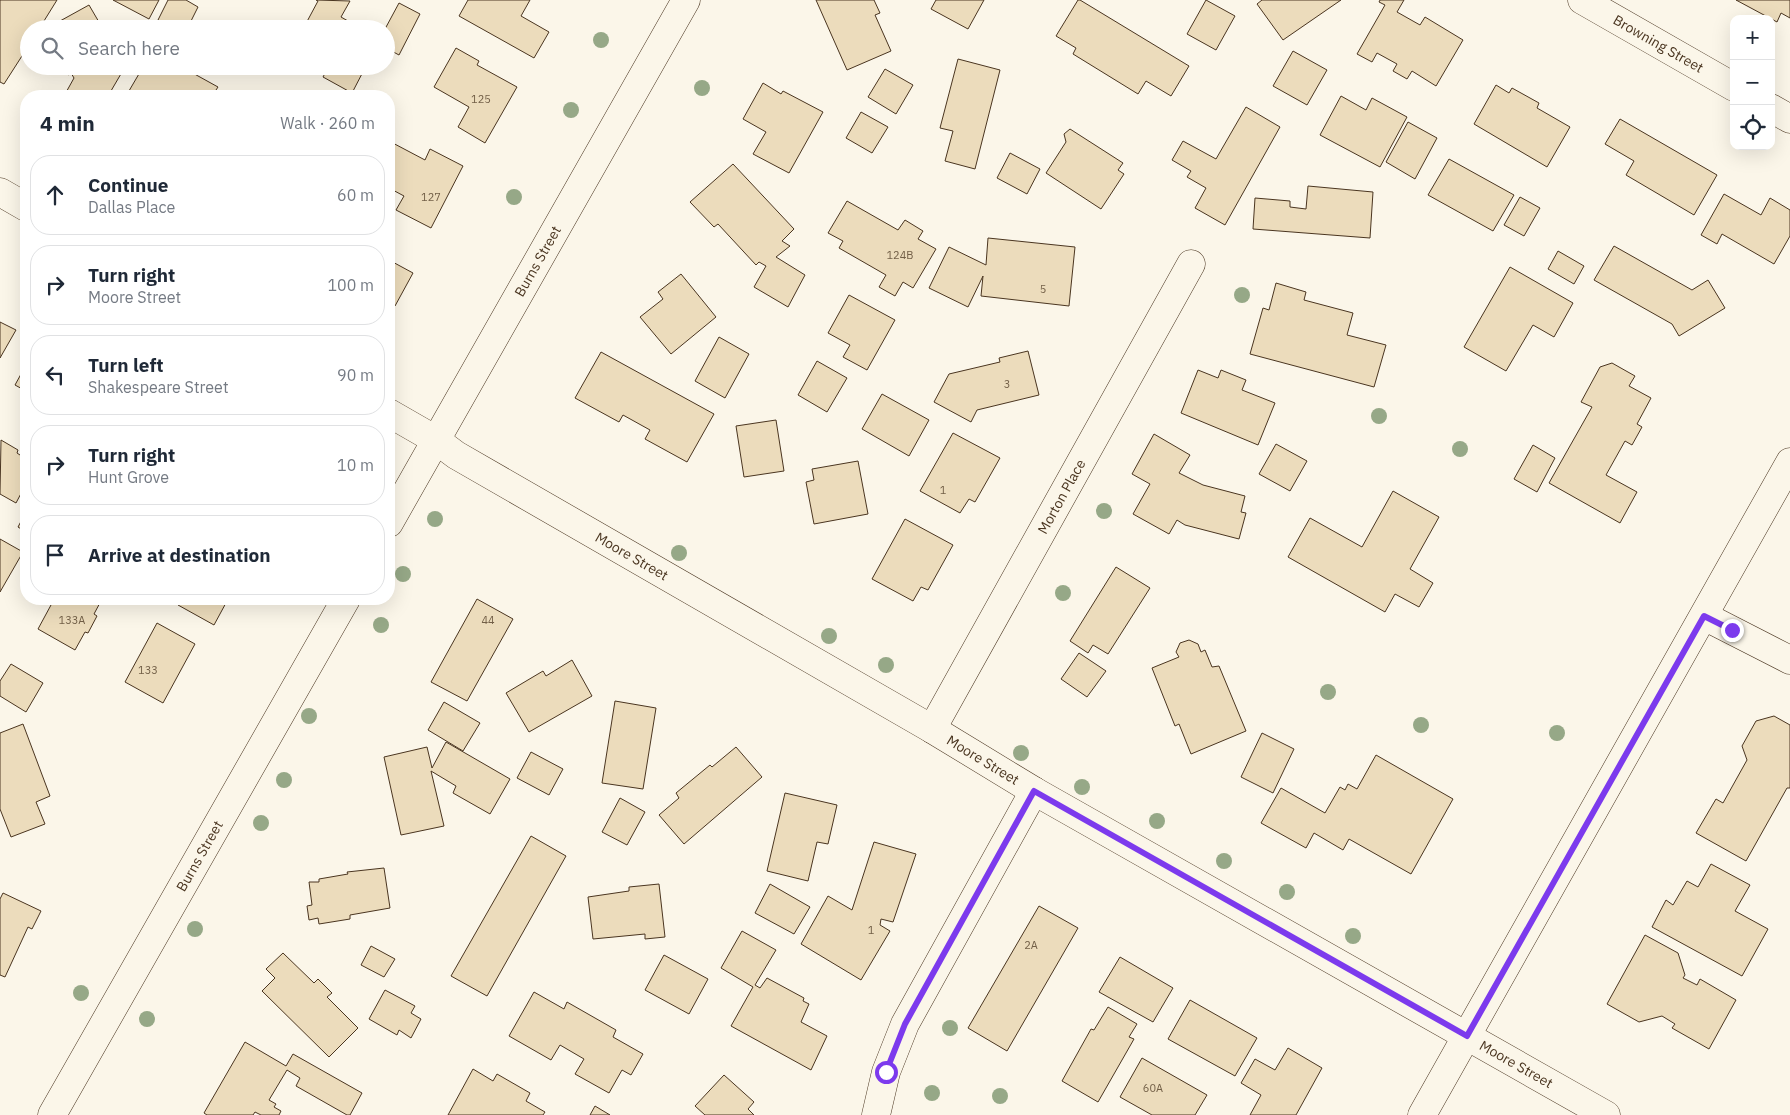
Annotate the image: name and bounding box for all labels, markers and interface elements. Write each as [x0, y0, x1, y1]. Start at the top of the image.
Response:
street label: Browning Street [1610, 11, 1707, 77]
map controls [1730, 15, 1775, 150]
button: + [1730, 15, 1775, 60]
search box [20, 20, 395, 75]
icon: search [38, 34, 66, 62]
text: Search here [78, 36, 180, 60]
button: − [1730, 60, 1775, 105]
house number: 125 [471, 92, 491, 106]
button: locate [1730, 105, 1775, 150]
text: 4 min [40, 109, 95, 137]
text: Walk · 260 m [280, 113, 375, 133]
text: Continue [88, 173, 168, 197]
icon: ahead [41, 181, 69, 209]
text: 60 m [337, 185, 374, 205]
house number: 127 [421, 190, 441, 204]
text: Dallas Place [88, 197, 175, 217]
street label: Burns Street [510, 222, 565, 300]
house number: 124B [887, 248, 913, 262]
text: Turn right [88, 263, 175, 287]
icon: right [41, 271, 69, 299]
text: 100 m [327, 275, 374, 295]
house number: 5 [1040, 282, 1046, 296]
text: Moore Street [88, 287, 181, 307]
text: Turn left [88, 353, 164, 377]
icon: left [41, 361, 69, 389]
text: 90 m [337, 365, 374, 385]
text: Shakespeare Street [88, 377, 229, 397]
house number: 3 [1004, 377, 1010, 391]
text: Turn right [88, 443, 175, 467]
icon: right [41, 451, 69, 479]
text: 10 m [337, 455, 374, 475]
street label: Morton Place [1033, 456, 1090, 537]
text: Hunt Grove [88, 467, 169, 487]
house number: 1 [940, 483, 947, 497]
street label: Moore Street [592, 528, 672, 584]
icon: arrive [41, 541, 69, 569]
text: Arrive at destination [88, 543, 271, 567]
house number: 133A [59, 613, 85, 627]
house number: 44 [481, 613, 495, 627]
route end [1721, 619, 1744, 642]
house number: 133 [138, 663, 158, 677]
street label: Moore Street [943, 731, 1022, 789]
street label: Burns Street [172, 817, 227, 895]
house number: 1 [868, 923, 875, 937]
house number: 2A [1024, 938, 1038, 952]
street label: Moore Street [1476, 1036, 1556, 1092]
route start [875, 1061, 898, 1084]
house number: 60A [1143, 1081, 1163, 1095]

